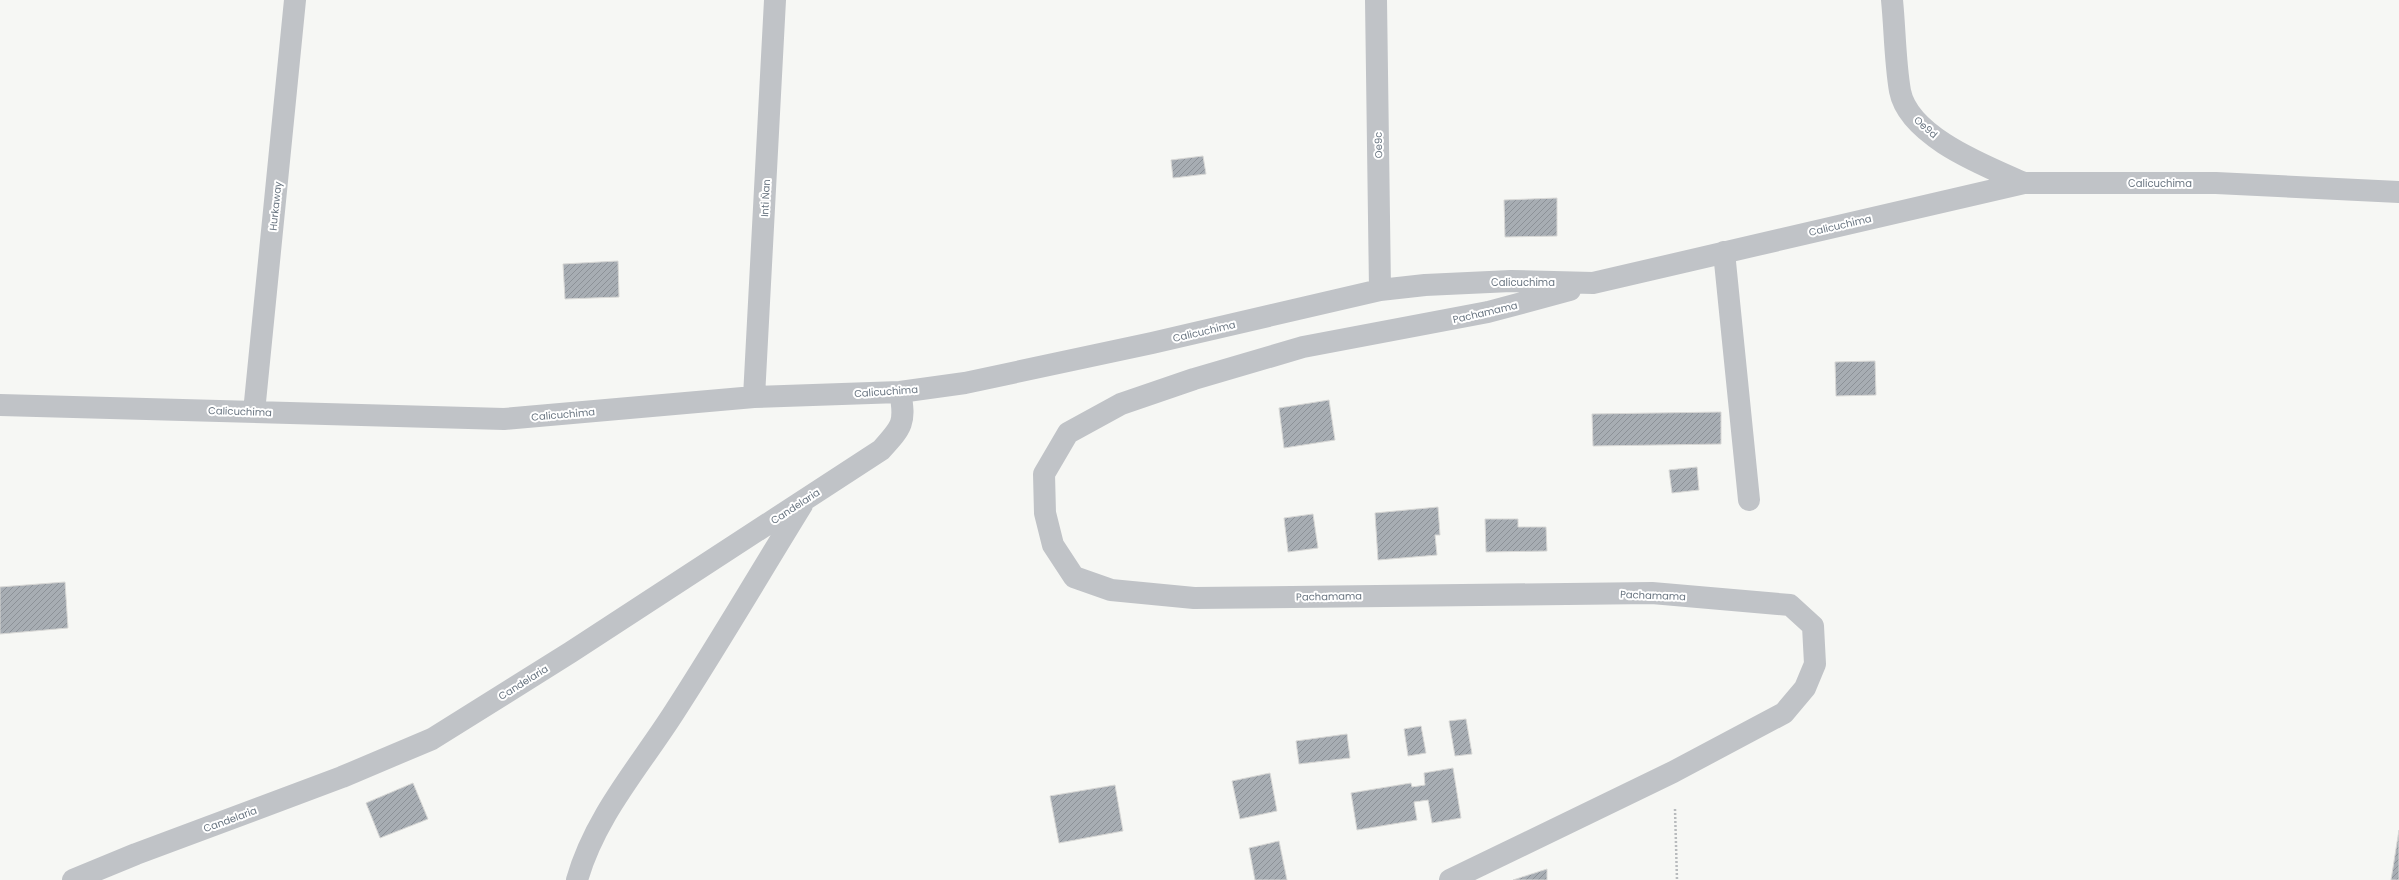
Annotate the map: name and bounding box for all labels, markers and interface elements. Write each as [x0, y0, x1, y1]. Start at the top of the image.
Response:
street label: Oe9d [1911, 113, 1941, 142]
street label: Oe9c [1371, 132, 1386, 158]
street label: Calicuchima [2128, 176, 2192, 191]
street label: Inti Ñan [757, 179, 774, 217]
street label: Hurkaway [265, 180, 286, 231]
street label: Calicuchima [1807, 211, 1873, 240]
street label: Calicuchima [1491, 275, 1555, 290]
street label: Pachamama [1451, 298, 1519, 327]
street label: Calicuchima [1171, 317, 1237, 346]
street label: Calicuchima [854, 382, 918, 401]
street label: Calicuchima [208, 403, 272, 420]
street label: Calicuchima [531, 404, 596, 425]
street label: Candelaria [768, 485, 823, 528]
street label: Pachamama [1620, 587, 1686, 604]
street label: Pachamama [1296, 588, 1362, 605]
street label: Candelaria [496, 661, 551, 704]
street label: Candelaria [201, 803, 259, 836]

